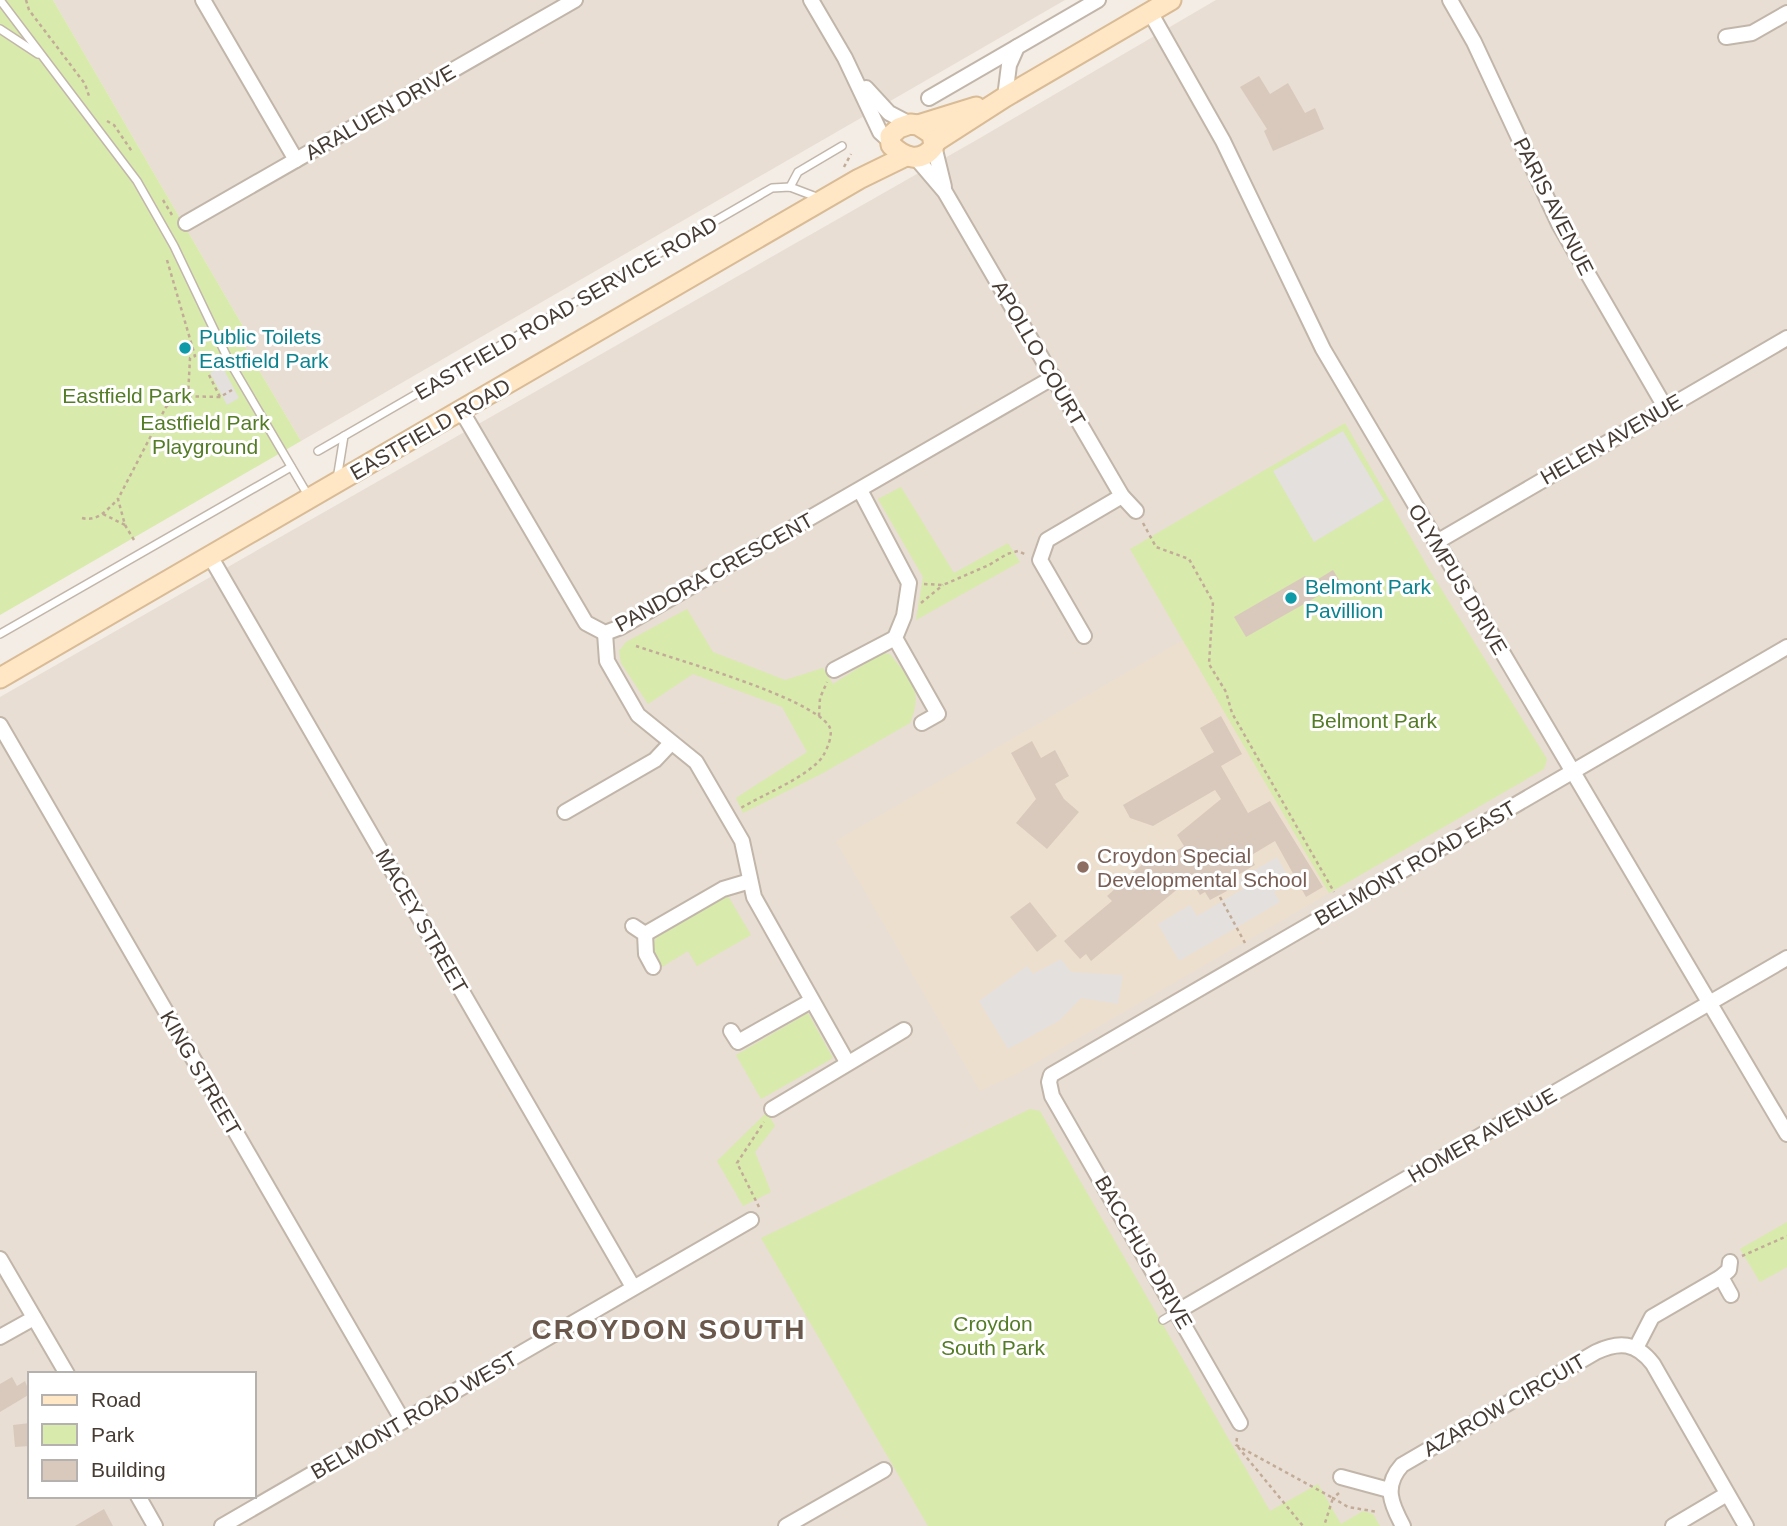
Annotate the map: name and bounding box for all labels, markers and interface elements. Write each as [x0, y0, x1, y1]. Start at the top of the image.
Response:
street label: ARALUEN DRIVE [301, 60, 459, 164]
street label: PARIS AVENUE [1509, 134, 1599, 278]
street label: EASTFIELD ROAD SERVICE ROAD [411, 212, 721, 404]
street label: APOLLO COURT [988, 276, 1090, 430]
place label: Public Toilets Eastfield Park [199, 325, 329, 372]
marker: Public Toilets Eastfield Park [177, 340, 193, 356]
street label: EASTFIELD ROAD [346, 374, 514, 484]
park label: Eastfield Park [62, 384, 192, 407]
street label: HELEN AVENUE [1536, 389, 1686, 489]
park label: Eastfield Park Playground [140, 411, 270, 458]
street label: OLYMPUS DRIVE [1404, 500, 1512, 658]
street label: PANDORA CRESCENT [611, 508, 817, 636]
place label: Belmont Park Pavillion [1305, 575, 1432, 622]
marker: Belmont Park Pavillion [1283, 590, 1299, 606]
park label: Belmont Park [1311, 709, 1438, 732]
street label: BELMONT ROAD EAST [1310, 796, 1520, 930]
place label: Croydon Special Developmental School [1097, 844, 1307, 891]
street label: MACEY STREET [371, 845, 473, 997]
marker: Croydon Special Developmental School [1075, 859, 1091, 875]
street label: KING STREET [156, 1007, 246, 1140]
street label: HOMER AVENUE [1404, 1083, 1560, 1187]
street label: BACCHUS DRIVE [1091, 1171, 1197, 1333]
park label: Croydon South Park [941, 1312, 1045, 1359]
district label: CROYDON SOUTH [532, 1314, 806, 1345]
street label: BELMONT ROAD WEST [307, 1346, 521, 1483]
street label: AZAROW CIRCUIT [1419, 1349, 1589, 1461]
legend [28, 1372, 256, 1498]
text: Road [91, 1388, 141, 1411]
text: Park [91, 1423, 135, 1446]
text: Building [91, 1458, 166, 1481]

